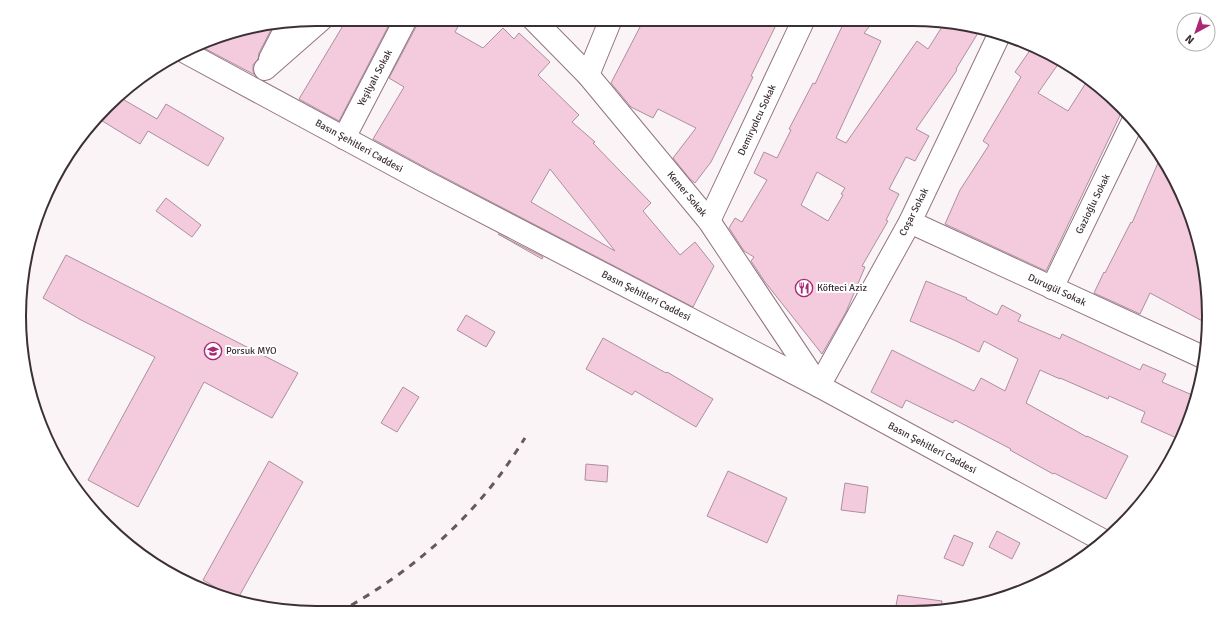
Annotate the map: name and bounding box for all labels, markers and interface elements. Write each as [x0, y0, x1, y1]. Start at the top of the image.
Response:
north arrow [1176, 12, 1216, 52]
text: N [1183, 32, 1197, 47]
street label: Yeşilyalı Sokak [355, 48, 395, 108]
street label: Demiryolcu Sokak [735, 83, 779, 157]
street label: Basın Şehitleri Caddesi [313, 117, 405, 175]
street label: Kemer Sokak [665, 169, 709, 219]
street label: Gazioğlu Sokak [1073, 172, 1113, 236]
street label: Coşar Sokak [897, 186, 931, 238]
street label: Basın Şehitleri Caddesi [599, 268, 693, 324]
street label: Durugül Sokak [1026, 271, 1088, 309]
restaurant icon: Köfteci Aziz [794, 278, 814, 298]
place label: Köfteci Aziz [817, 282, 867, 294]
school or university icon: Porsuk MYO [203, 341, 223, 361]
place label: Porsuk MYO [226, 345, 277, 357]
street label: Basın Şehitleri Caddesi [886, 420, 978, 476]

